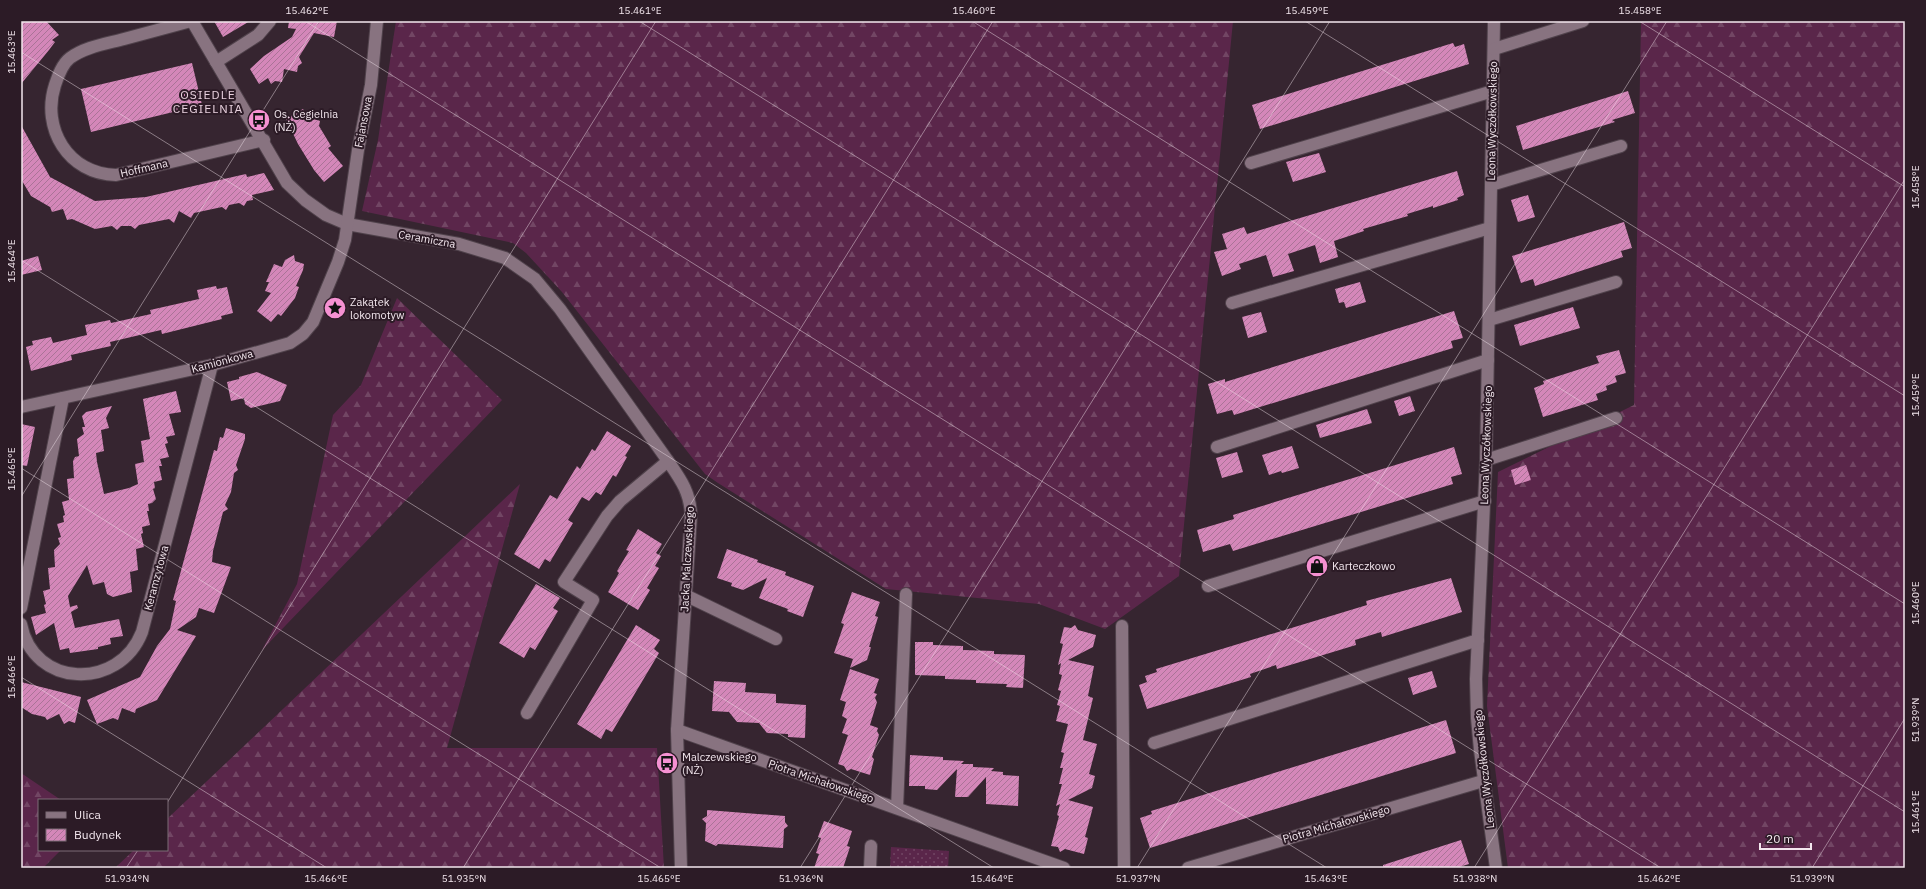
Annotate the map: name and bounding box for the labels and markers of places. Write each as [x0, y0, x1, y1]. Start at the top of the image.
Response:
bus stop icon: Os. Cegielnia (NŻ) [246, 107, 272, 133]
place label: Os. Cegielnia (NŻ) [274, 107, 338, 134]
place icon: Zakątek lokomotyw [322, 295, 348, 321]
place label: Zakątek lokomotyw [350, 295, 405, 322]
shop icon: Karteczkowo [1304, 553, 1330, 579]
place label: Karteczkowo [1332, 559, 1396, 573]
bus stop icon: Malczewskiego (NŻ) [654, 750, 680, 776]
place label: Malczewskiego (NŻ) [682, 750, 757, 777]

